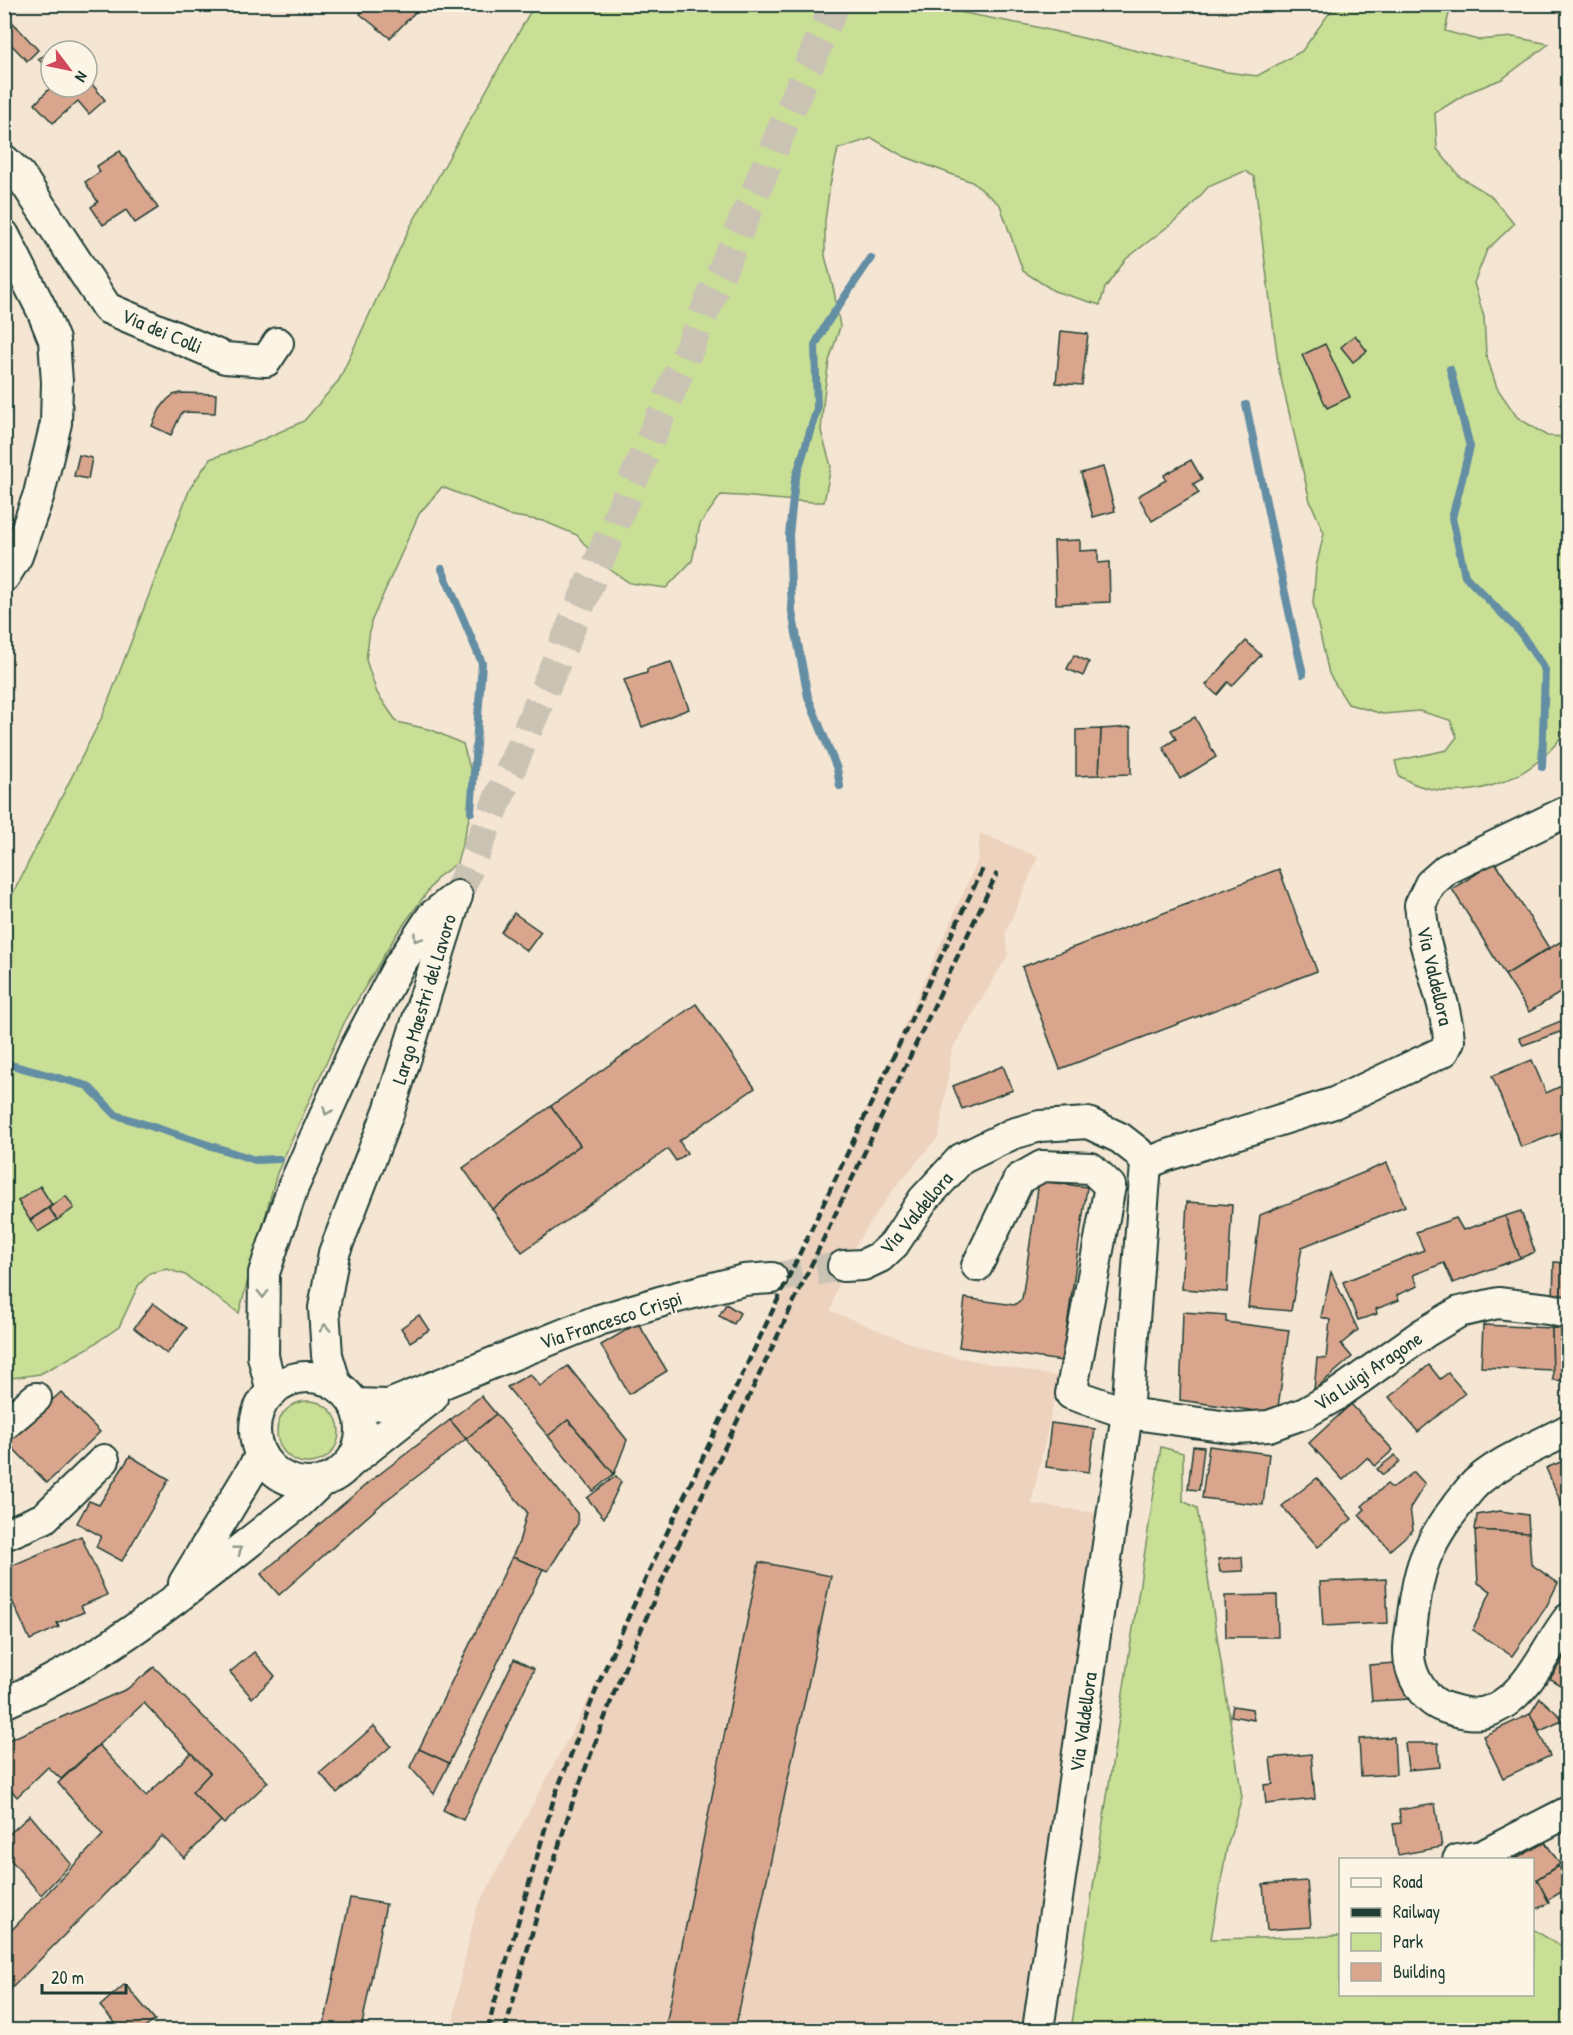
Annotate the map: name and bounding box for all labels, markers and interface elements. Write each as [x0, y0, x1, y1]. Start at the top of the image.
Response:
north arrow [39, 39, 99, 99]
text: N [70, 68, 93, 87]
street label: Via dei Colli [118, 301, 207, 360]
street label: Largo Maestri del Lavoro [385, 911, 462, 1087]
street label: Via Valdellora [1411, 924, 1460, 1028]
one-way arrow [414, 932, 425, 943]
one-way arrow [323, 1104, 335, 1115]
street label: Via Valdellora [873, 1165, 958, 1260]
street label: Via Francesco Crispi [536, 1284, 685, 1355]
one-way arrow [257, 1289, 269, 1298]
one-way arrow [319, 1323, 332, 1332]
street label: Via Luigi Aragone [1308, 1324, 1427, 1417]
one-way arrow [231, 1546, 242, 1557]
street label: Via Valdellora [1062, 1670, 1103, 1774]
legend [1339, 1858, 1534, 1996]
text: Road [1393, 1869, 1423, 1894]
text: Railway [1393, 1899, 1440, 1924]
text: Park [1393, 1929, 1424, 1954]
scale bar [42, 1957, 126, 1995]
text: Building [1393, 1959, 1445, 1984]
text: 20 m [51, 1965, 84, 1990]

